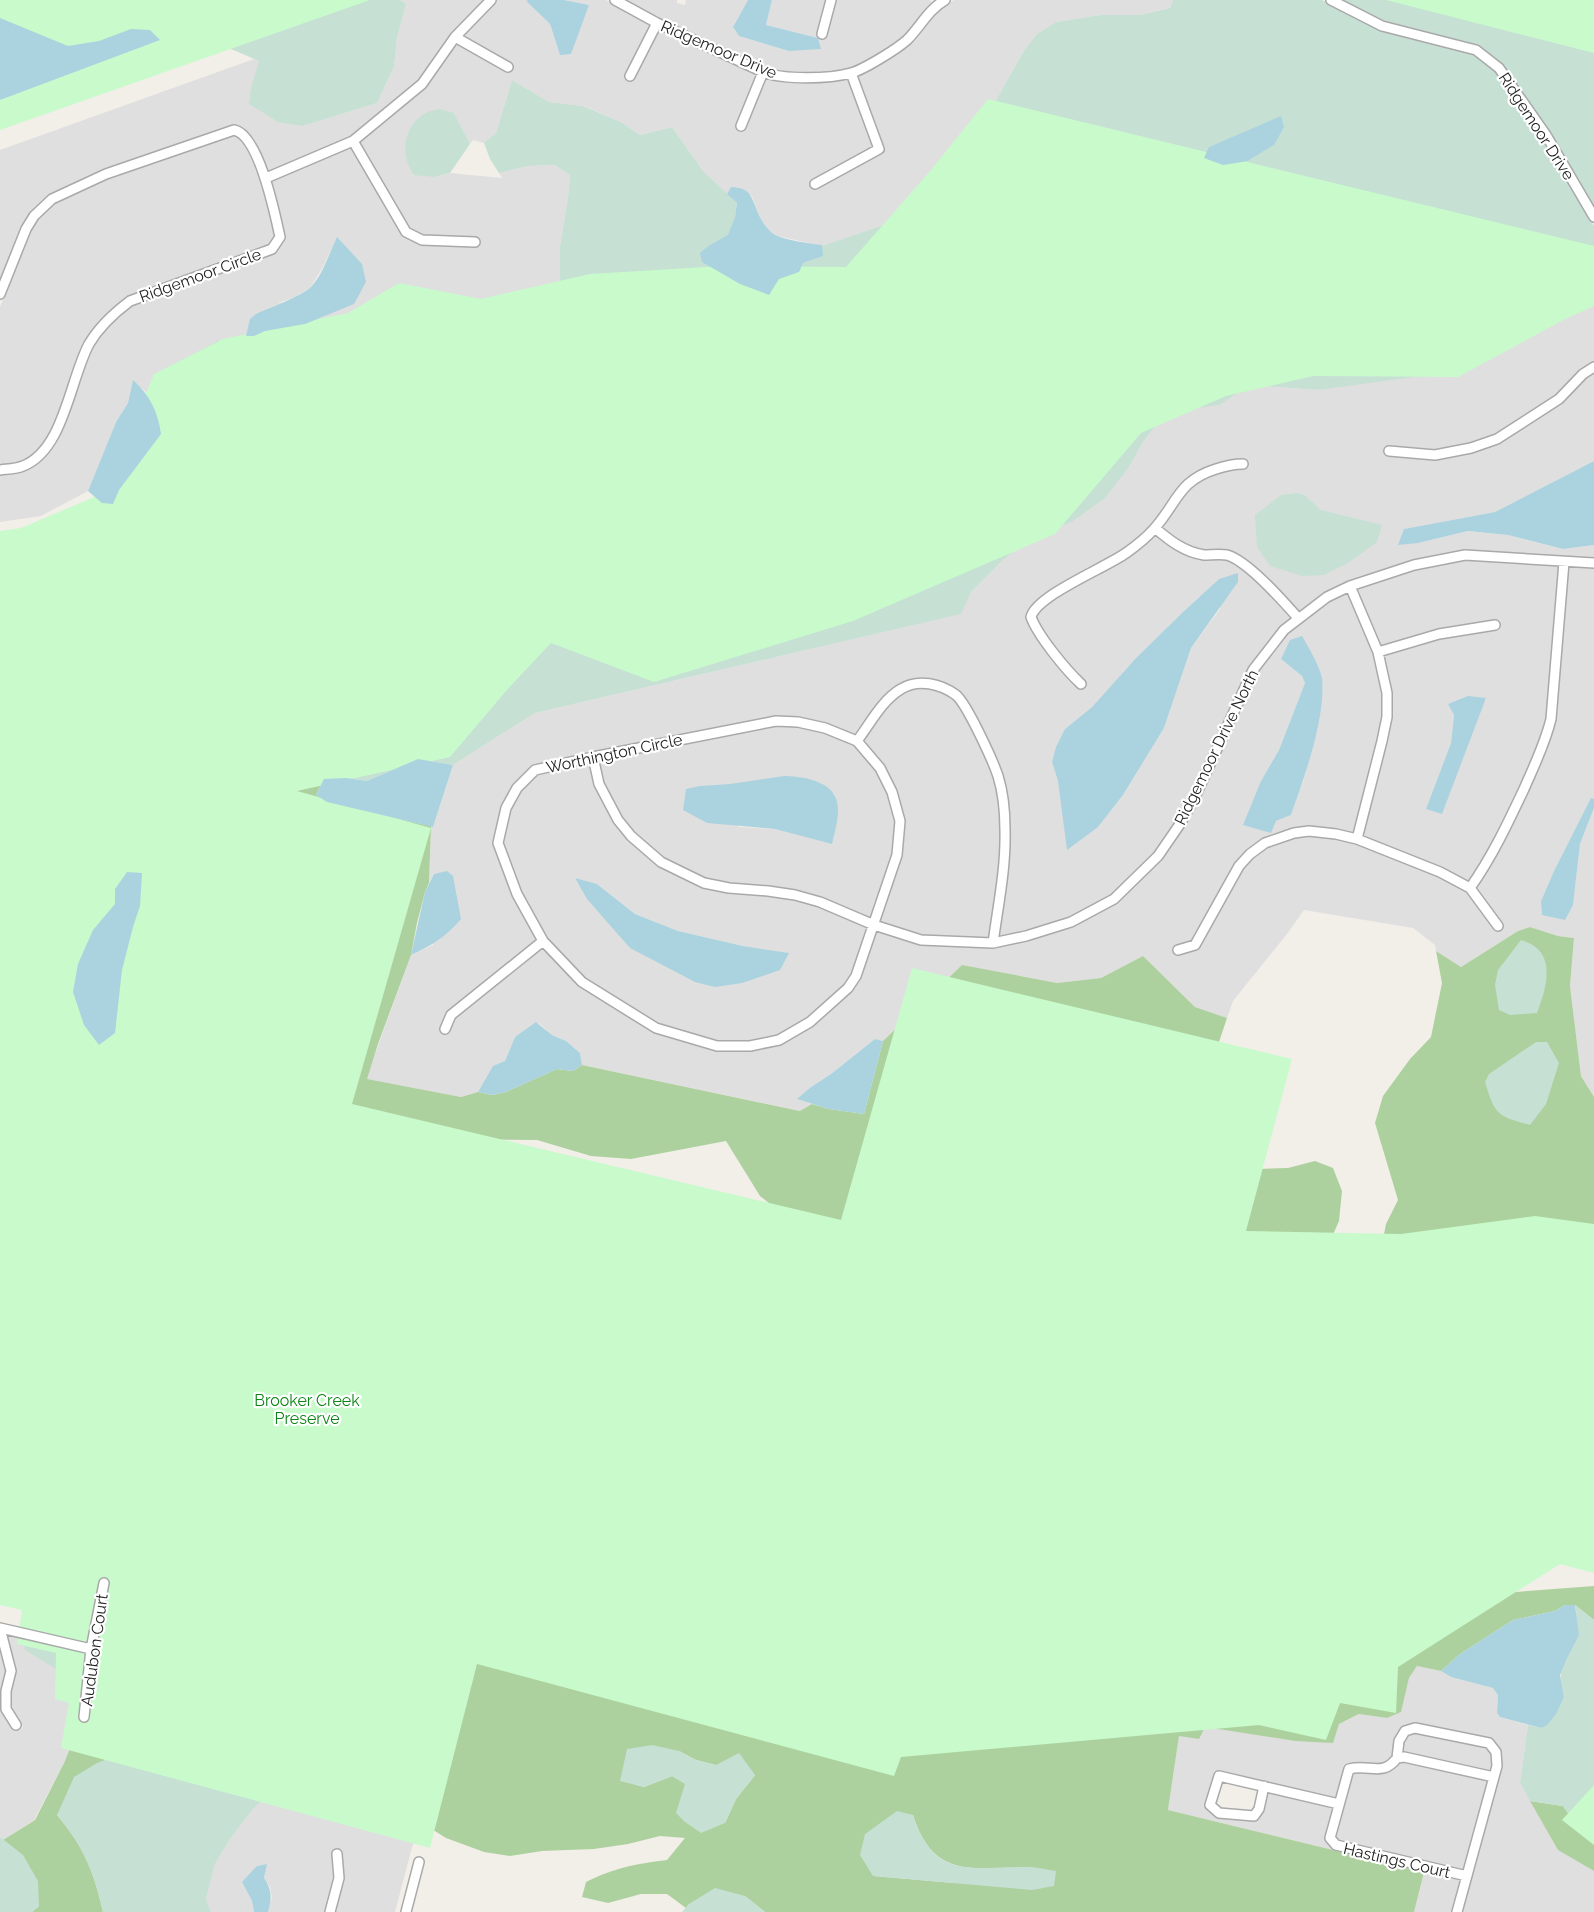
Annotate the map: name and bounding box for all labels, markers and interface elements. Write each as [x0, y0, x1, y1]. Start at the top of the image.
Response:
street label: Ridgemoor Drive [658, 16, 780, 82]
street label: Ridgemoor Drive [1495, 69, 1578, 184]
street label: Ridgemoor Circle [137, 245, 264, 306]
street label: Ridgemoor Drive North [1171, 666, 1262, 828]
street label: Worthington Circle [544, 730, 684, 777]
park label: Brooker Creek Preserve [254, 1391, 360, 1428]
street label: Audubon Court [77, 1592, 112, 1708]
street label: Hastings Court [1342, 1839, 1453, 1882]

